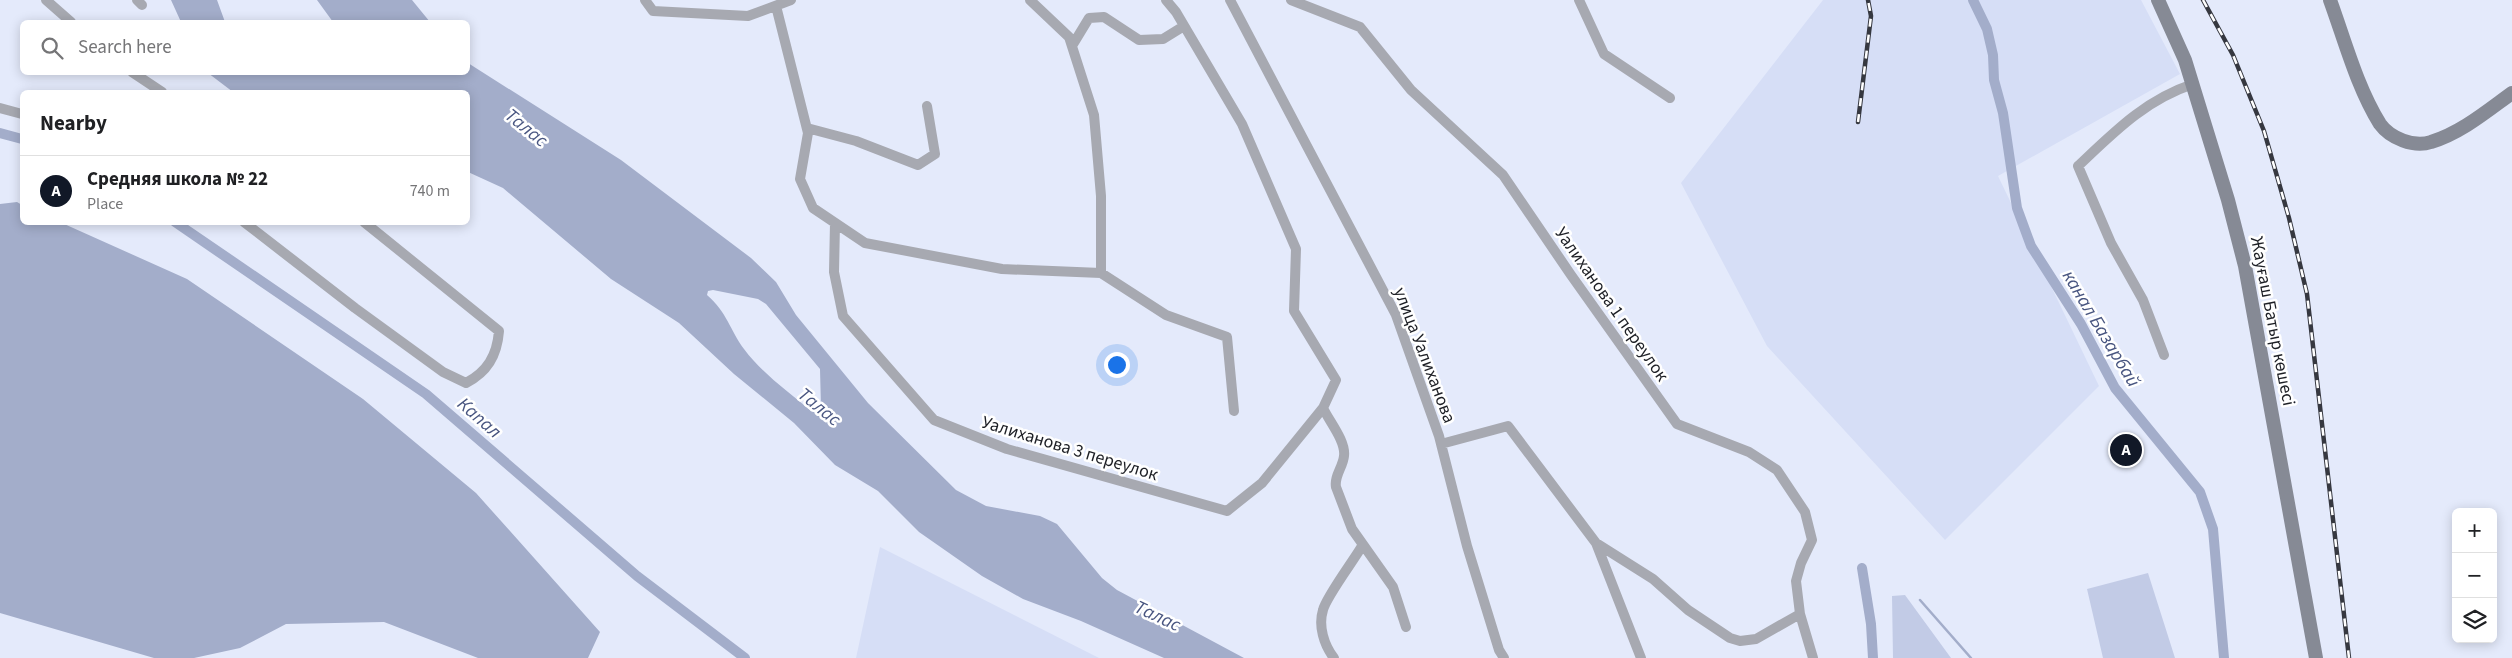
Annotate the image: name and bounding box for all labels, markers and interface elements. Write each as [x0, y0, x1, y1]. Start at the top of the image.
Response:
search box [20, 20, 470, 75]
icon: search [38, 34, 66, 62]
text: Search here [78, 34, 172, 61]
water label: Талас [499, 102, 554, 154]
text: Nearby [40, 108, 107, 138]
text: Средняя школа № 22 [87, 166, 268, 193]
text: A [51, 180, 61, 202]
text: 740 m [410, 180, 450, 202]
text: Place [87, 193, 123, 215]
street label: Уалиханова 1 переулок [1549, 222, 1674, 387]
street label: Жауғаш Батыр көшесі [2244, 234, 2301, 408]
water label: канал Базарбай [2055, 265, 2146, 392]
street label: улица Уалиханова [1387, 284, 1462, 427]
your location [1104, 352, 1130, 378]
water label: Талас [792, 381, 847, 433]
water label: Капал [451, 391, 507, 445]
street label: Уалиханова 3 переулок [979, 410, 1161, 487]
pin: A [2110, 431, 2142, 469]
map controls [2452, 508, 2497, 643]
button: + [2452, 508, 2497, 553]
button: − [2452, 553, 2497, 598]
water label: Талас [1130, 594, 1186, 639]
button: layers [2452, 598, 2497, 643]

